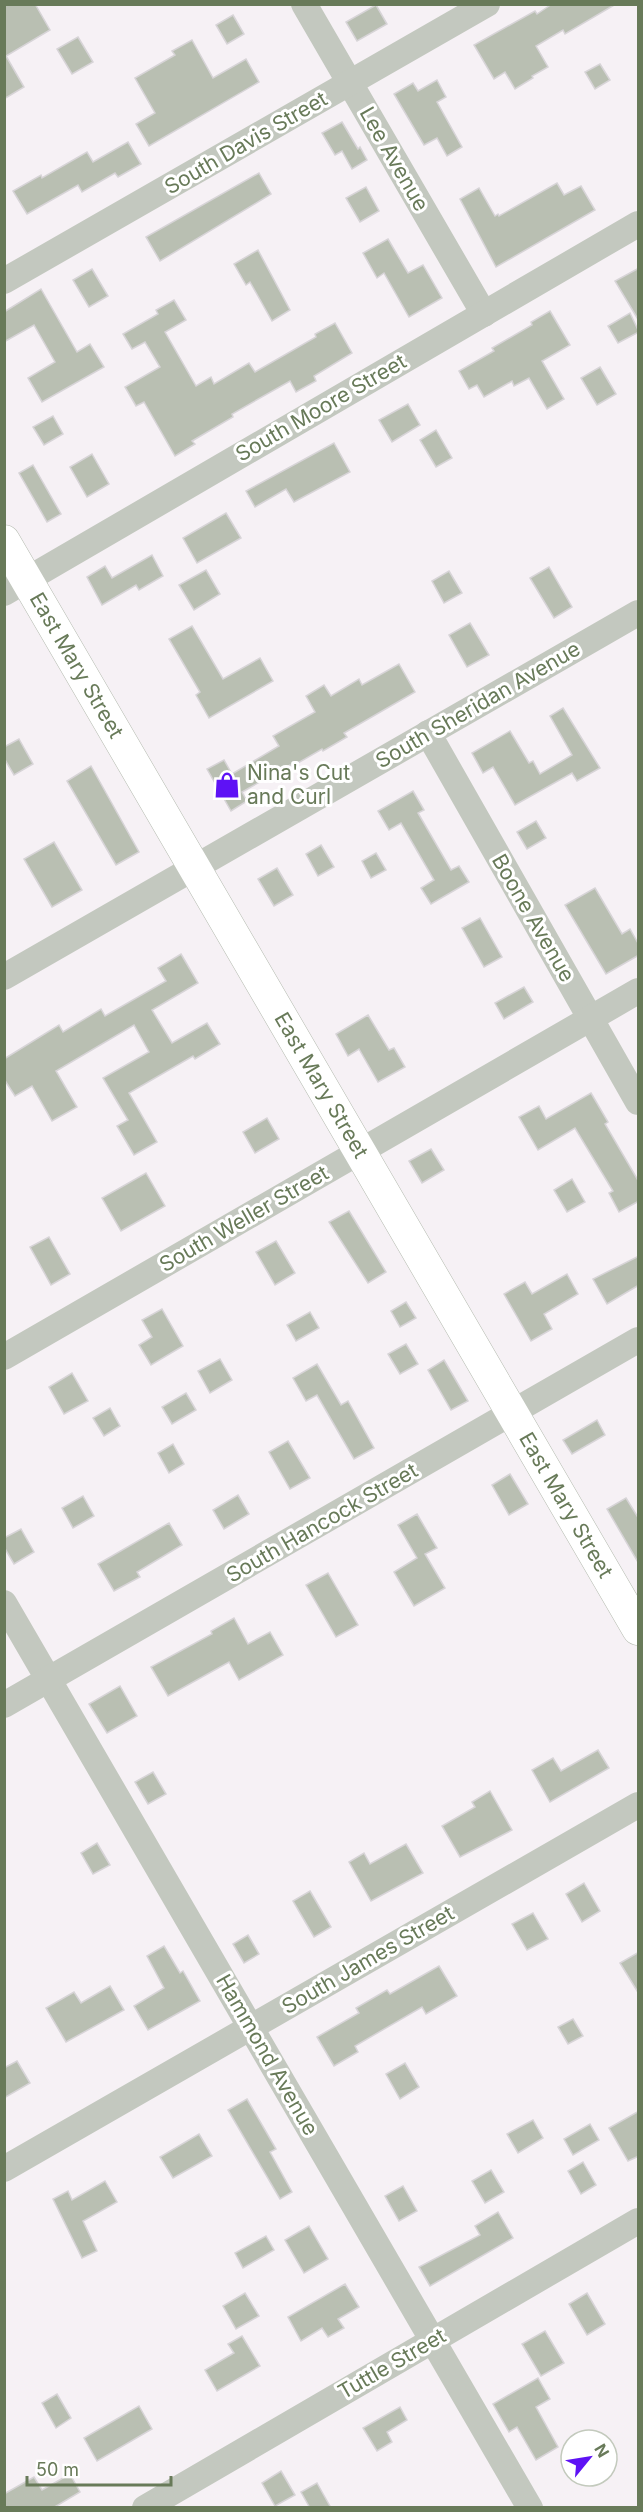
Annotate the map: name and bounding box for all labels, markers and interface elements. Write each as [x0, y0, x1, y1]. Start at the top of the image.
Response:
street label: South Davis Street [160, 86, 332, 199]
street label: Lee Avenue [355, 102, 434, 215]
street label: South Moore Street [231, 348, 411, 467]
street label: East Mary Street [25, 588, 129, 743]
street label: South Sheridan Avenue [371, 636, 584, 773]
place label: Nina's Cut and Curl [247, 760, 350, 809]
shop icon: Nina's Cut and Curl [212, 770, 242, 800]
street label: Boone Avenue [487, 849, 580, 986]
street label: East Mary Street [269, 1008, 374, 1162]
street label: South Weller Street [155, 1160, 333, 1277]
street label: East Mary Street [514, 1428, 619, 1582]
street label: South Hancock Street [222, 1457, 422, 1588]
street label: South James Street [277, 1900, 458, 2019]
street label: Hammond Avenue [211, 1970, 324, 2140]
street label: Tuttle Street [333, 2323, 450, 2404]
north arrow [559, 2428, 619, 2488]
text: N [590, 2440, 614, 2461]
scale bar [27, 2449, 171, 2487]
text: 50 m [36, 2459, 79, 2480]

